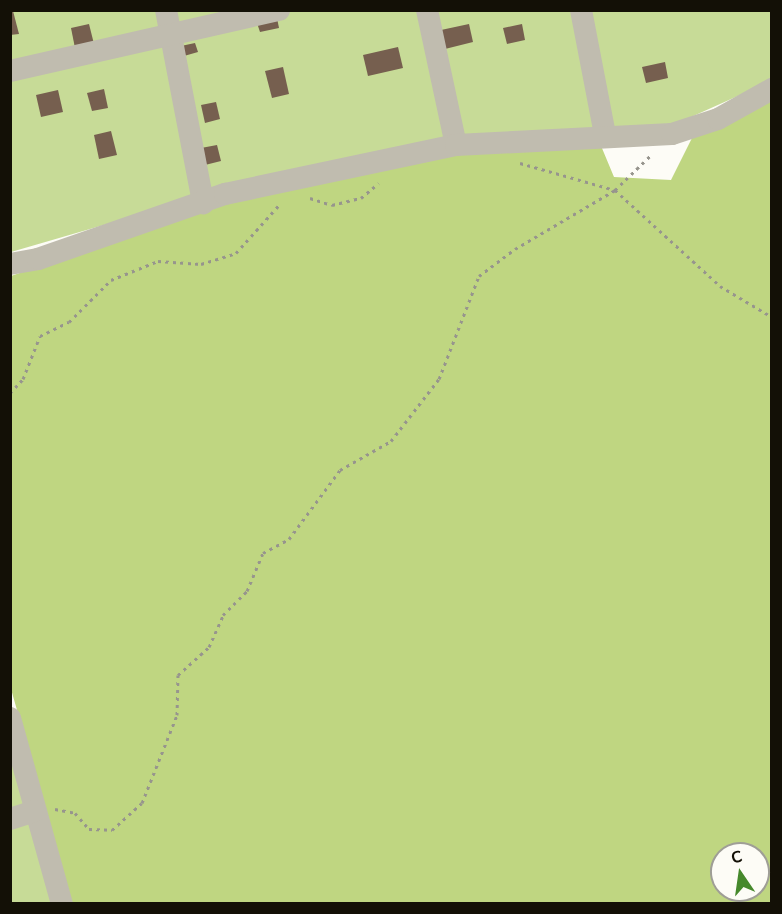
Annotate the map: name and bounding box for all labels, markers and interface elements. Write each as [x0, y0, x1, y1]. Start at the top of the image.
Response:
north arrow [710, 842, 770, 902]
text: С [729, 845, 744, 867]

